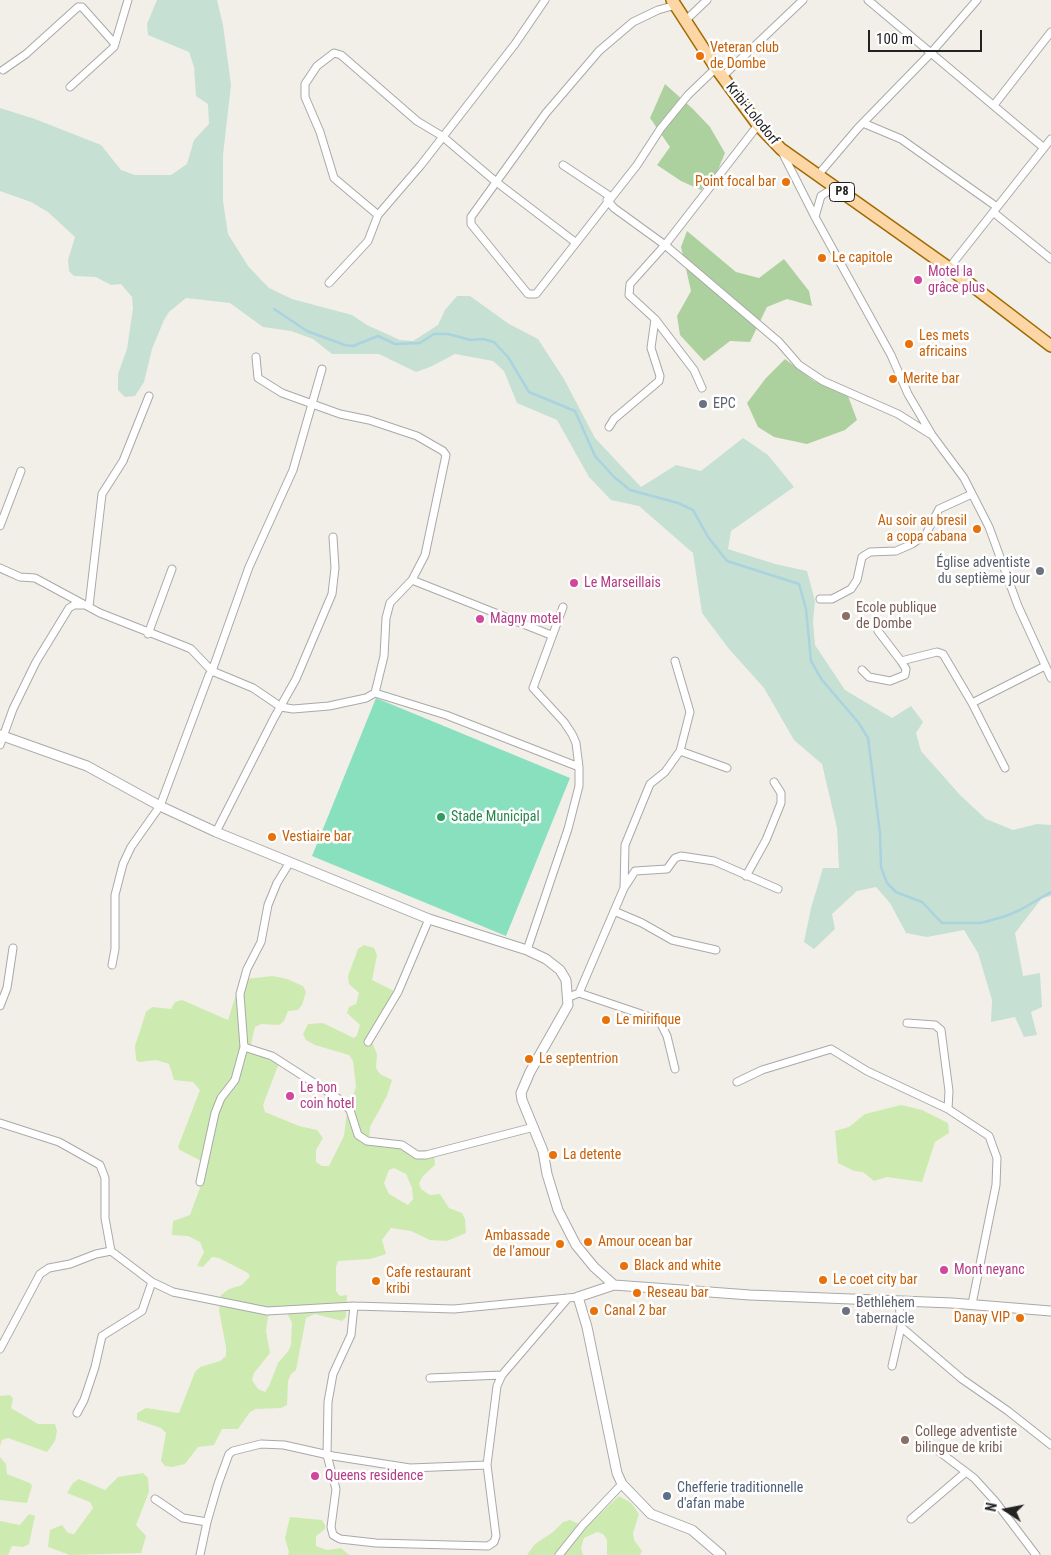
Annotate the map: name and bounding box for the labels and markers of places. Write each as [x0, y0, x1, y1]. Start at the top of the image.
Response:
place label: Veteran club de Dombe [710, 40, 779, 72]
marker: Veteran club de Dombe [694, 50, 706, 62]
place label: Point focal bar [695, 174, 776, 190]
marker: Point focal bar [780, 176, 792, 188]
place label: Le capitole [832, 250, 893, 266]
marker: Le capitole [816, 252, 828, 264]
place label: Motel la grâce plus [928, 264, 985, 296]
marker: Motel la grâce plus [912, 274, 924, 286]
place label: Les mets africains [919, 328, 969, 361]
marker: Les mets africains [903, 338, 915, 350]
place label: Merite bar [903, 371, 959, 387]
marker: Merite bar [887, 373, 899, 385]
place label: EPC [713, 396, 736, 412]
marker: EPC [697, 398, 709, 410]
place label: Au soir au bresil a copa cabana [878, 513, 967, 546]
marker: Au soir au bresil a copa cabana [971, 523, 983, 535]
place label: Église adventiste du septième jour [936, 555, 1030, 588]
marker: Église adventiste du septième jour [1034, 565, 1046, 577]
place label: Le Marseillais [584, 575, 661, 591]
marker: Le Marseillais [568, 577, 580, 589]
place label: Ecole publique de Dombe [856, 600, 937, 632]
marker: Ecole publique de Dombe [840, 610, 852, 622]
place label: Magny motel [490, 611, 561, 627]
marker: Magny motel [474, 613, 486, 625]
place label: Stade Municipal [451, 809, 540, 825]
marker: Stade Municipal [435, 811, 447, 823]
place label: Vestiaire bar [282, 829, 352, 845]
marker: Vestiaire bar [266, 831, 278, 843]
place label: Le mirifique [616, 1012, 681, 1028]
marker: Le mirifique [600, 1014, 612, 1026]
place label: Le septentrion [539, 1051, 618, 1067]
marker: Le septentrion [523, 1053, 535, 1065]
place label: Le bon coin hotel [300, 1080, 354, 1112]
marker: Le bon coin hotel [284, 1090, 296, 1102]
place label: La detente [563, 1147, 621, 1163]
marker: La detente [547, 1149, 559, 1161]
place label: Ambassade de l'amour [485, 1228, 550, 1260]
place label: Amour ocean bar [598, 1234, 693, 1250]
marker: Amour ocean bar [582, 1236, 594, 1248]
marker: Ambassade de l'amour [554, 1238, 566, 1250]
place label: Black and white [634, 1258, 721, 1274]
marker: Black and white [618, 1260, 630, 1272]
place label: Mont neyanc [954, 1262, 1025, 1278]
marker: Mont neyanc [938, 1264, 950, 1276]
place label: Cafe restaurant kribi [386, 1265, 471, 1298]
place label: Le coet city bar [833, 1272, 918, 1288]
marker: Le coet city bar [817, 1274, 829, 1286]
marker: Cafe restaurant kribi [370, 1275, 382, 1287]
place label: Reseau bar [647, 1285, 709, 1301]
marker: Reseau bar [631, 1287, 643, 1299]
place label: Bethlehem tabernacle [856, 1295, 915, 1328]
place label: Canal 2 bar [604, 1303, 667, 1319]
marker: Canal 2 bar [588, 1305, 600, 1317]
marker: Bethlehem tabernacle [840, 1305, 852, 1317]
place label: Danay VIP [954, 1310, 1010, 1326]
marker: Danay VIP [1014, 1312, 1026, 1324]
place label: College adventiste bilingue de kribi [915, 1424, 1017, 1456]
marker: College adventiste bilingue de kribi [899, 1434, 911, 1446]
place label: Queens residence [325, 1468, 423, 1484]
marker: Queens residence [309, 1470, 321, 1482]
place label: Chefferie traditionnelle d'afan mabe [677, 1480, 803, 1512]
marker: Chefferie traditionnelle d'afan mabe [661, 1490, 673, 1502]

